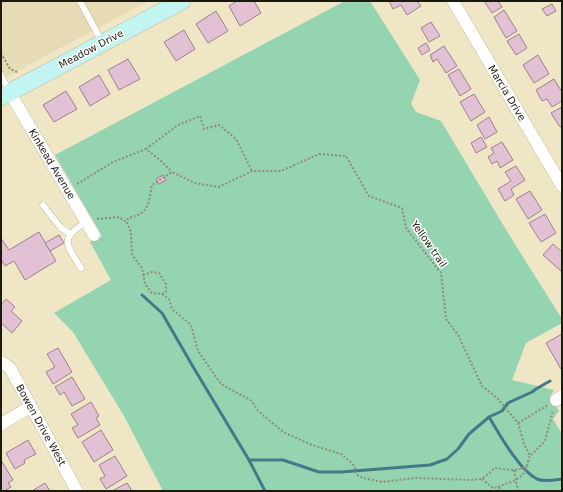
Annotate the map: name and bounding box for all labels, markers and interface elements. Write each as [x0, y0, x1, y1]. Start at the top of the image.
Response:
street label: Meadow Drive [57, 27, 125, 71]
street label: Marcia Drive [486, 63, 528, 123]
street label: Kinkead Avenue [27, 127, 77, 201]
street label: Yellow trail [409, 218, 449, 269]
street label: Bowen Drive West [14, 382, 68, 468]

